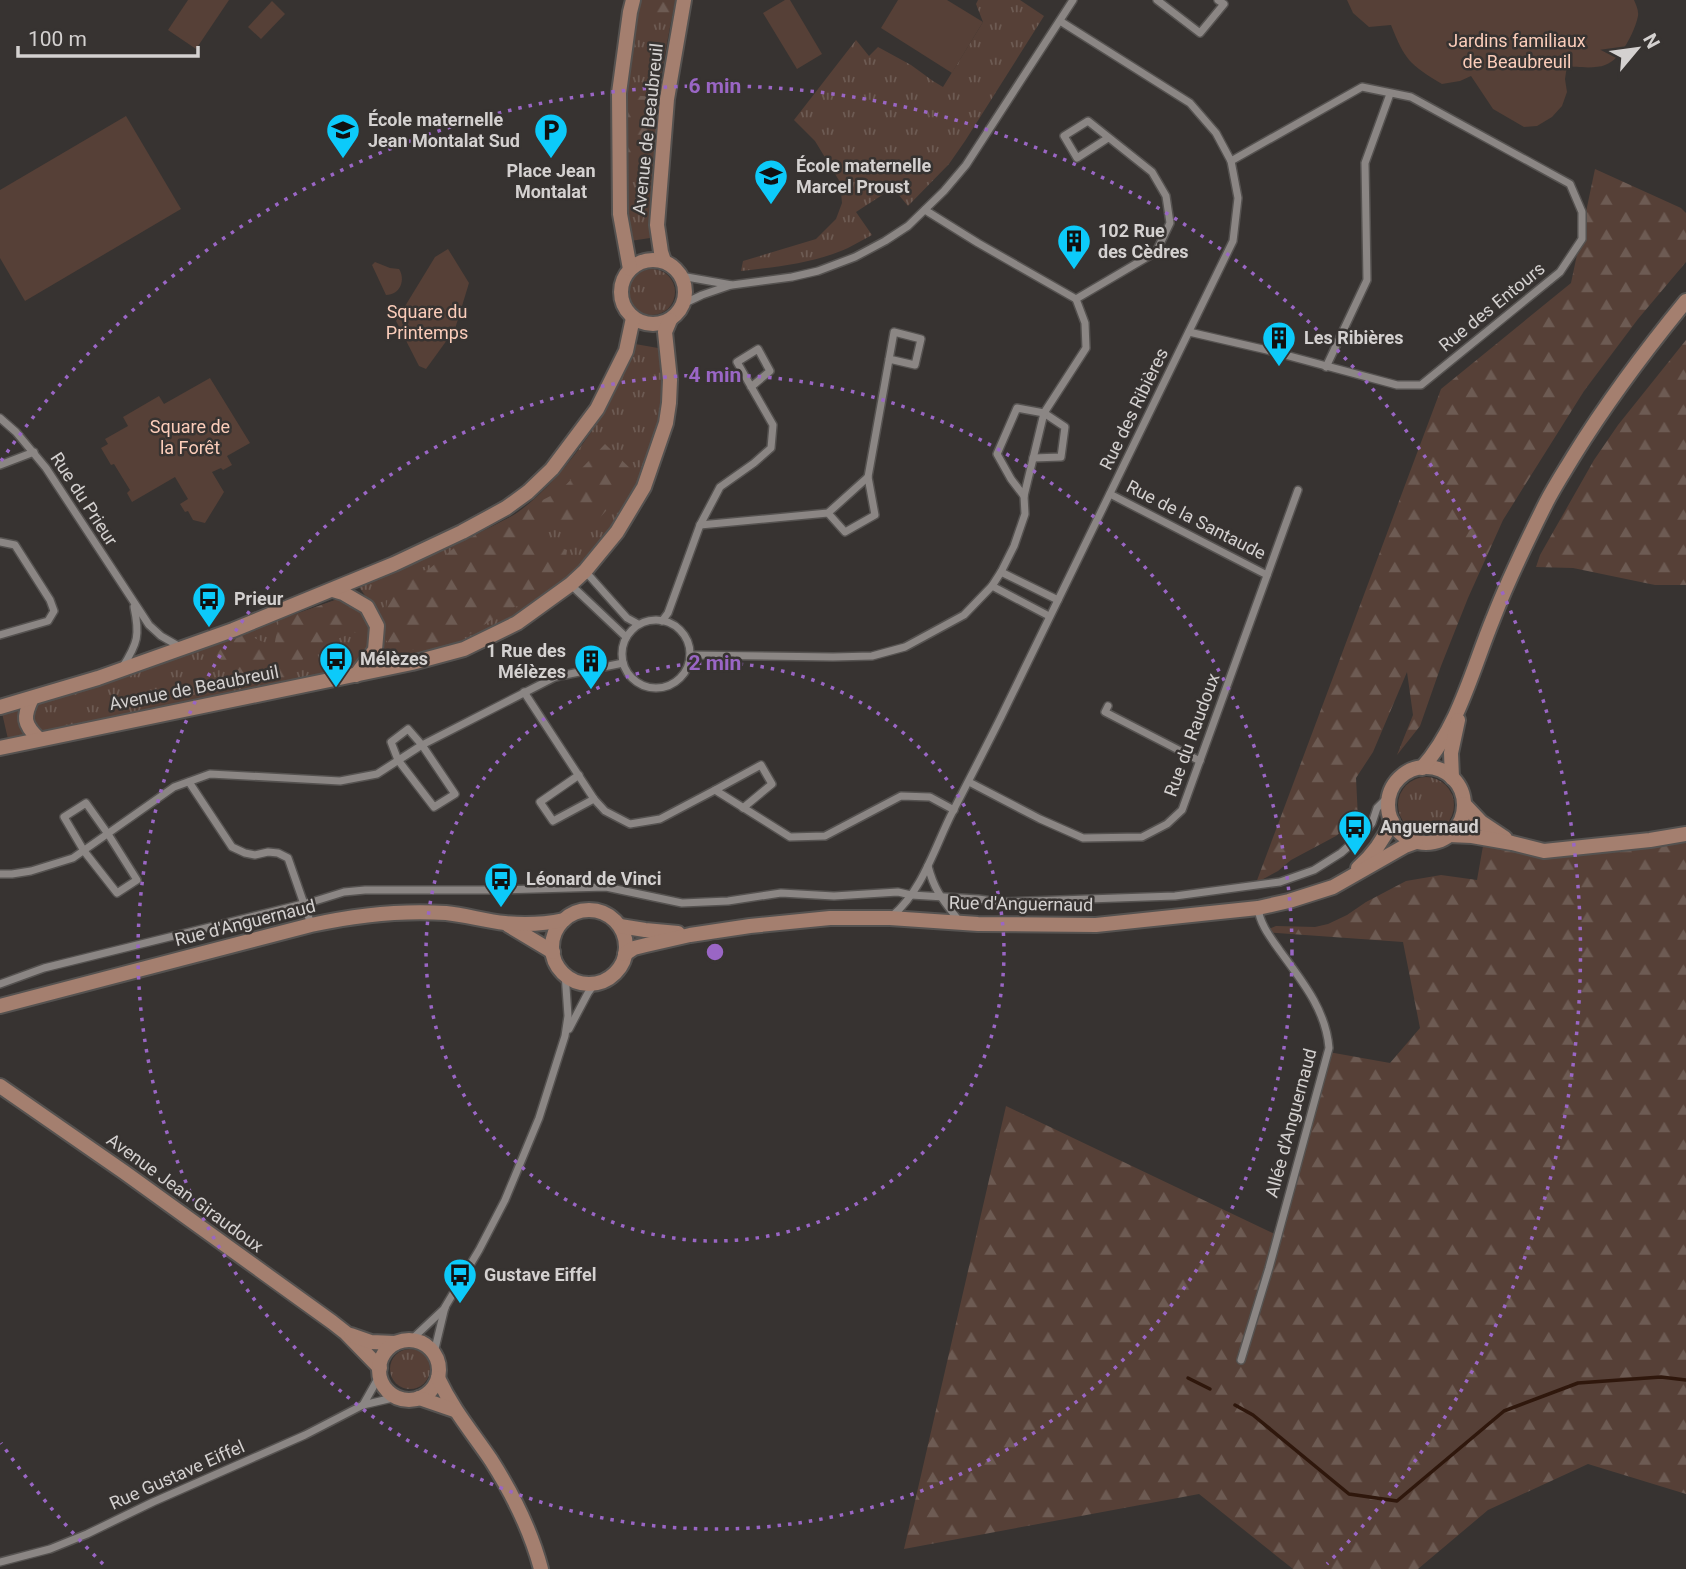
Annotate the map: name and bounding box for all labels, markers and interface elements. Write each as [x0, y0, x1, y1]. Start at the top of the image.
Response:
scale bar [18, 14, 198, 58]
north arrow [1602, 14, 1672, 84]
text: 100 m [28, 27, 87, 51]
park label: Jardins familiaux de Beaubreuil [1448, 30, 1586, 72]
text: N [1638, 30, 1665, 52]
street label: Avenue de Beaubreuil [628, 42, 667, 216]
text: 6 min [689, 74, 741, 98]
place label: École maternelle Jean Montalat Sud [368, 109, 520, 151]
school or university icon: École maternelle Jean Montalat Sud [324, 111, 362, 160]
parking icon: Place Jean Montalat [532, 111, 570, 160]
place label: École maternelle Marcel Proust [796, 155, 931, 197]
school or university icon: École maternelle Marcel Proust [752, 157, 790, 206]
place label: Place Jean Montalat [506, 160, 596, 202]
place label: 102 Rue des Cèdres [1098, 220, 1189, 262]
building icon: 102 Rue des Cèdres [1055, 222, 1093, 271]
street label: Rue des Entours [1435, 258, 1549, 356]
park label: Square du Printemps [386, 301, 468, 343]
building icon: Les Ribières [1260, 319, 1298, 368]
place label: Les Ribières [1304, 327, 1403, 348]
street label: Rue des Ribières [1095, 345, 1172, 473]
text: 4 min [689, 363, 741, 387]
park label: Square de la Forêt [150, 416, 230, 458]
street label: Rue du Prieur [46, 448, 122, 549]
street label: Rue de la Santaude [1123, 475, 1269, 564]
bus stop icon: Prieur [190, 580, 228, 629]
place label: Prieur [234, 588, 284, 609]
bus stop icon: Mélèzes [317, 640, 355, 689]
place label: 1 Rue des Mélèzes [486, 640, 566, 682]
building icon: 1 Rue des Mélèzes [572, 642, 610, 691]
place label: Mélèzes [360, 648, 428, 669]
text: 2 min [689, 651, 741, 675]
street label: Avenue de Beaubreuil [107, 661, 280, 714]
street label: Rue du Raudoux [1159, 670, 1224, 799]
bus stop icon: Anguernaud [1336, 808, 1374, 857]
place label: Anguernaud [1380, 816, 1479, 837]
bus stop icon: Léonard de Vinci [482, 860, 520, 909]
place label: Léonard de Vinci [526, 868, 661, 889]
street label: Rue d'Anguernaud [949, 892, 1093, 915]
street label: Rue d'Anguernaud [172, 895, 317, 950]
centre of rings [703, 940, 727, 964]
street label: Allée d'Anguernaud [1261, 1046, 1321, 1200]
street label: Avenue Jean Giraudoux [103, 1129, 268, 1256]
bus stop icon: Gustave Eiffel [441, 1256, 479, 1305]
place label: Gustave Eiffel [484, 1264, 596, 1285]
street label: Rue Gustave Eiffel [106, 1435, 248, 1514]

